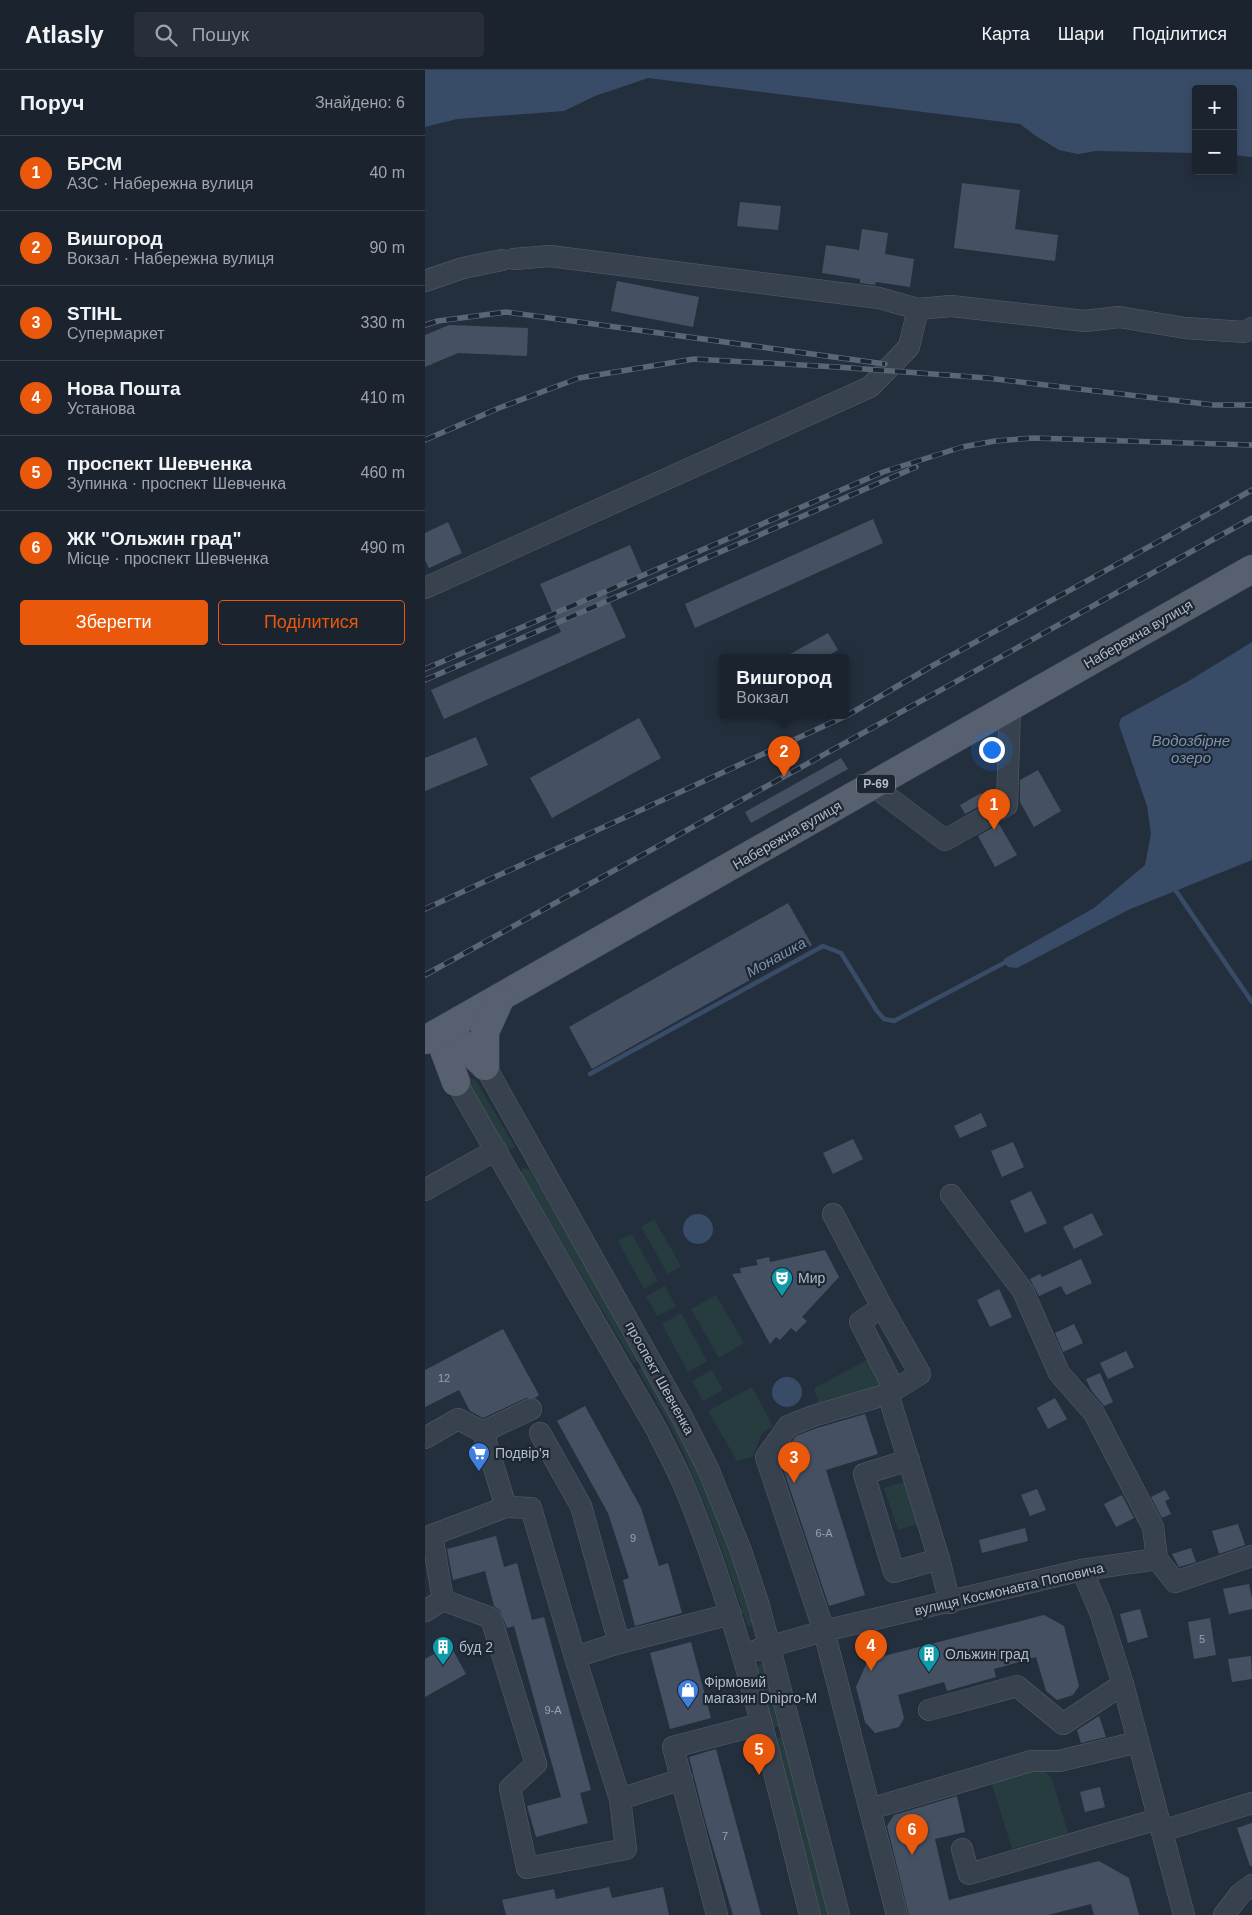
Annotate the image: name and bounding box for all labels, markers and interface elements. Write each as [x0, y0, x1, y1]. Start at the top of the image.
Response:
search box [134, 12, 484, 57]
text: Atlasly [25, 21, 104, 48]
icon: search [152, 21, 180, 49]
text: Пошук [192, 24, 249, 45]
text: Карта [982, 24, 1030, 44]
text: Шари [1058, 24, 1104, 44]
text: Поділитися [1132, 24, 1227, 44]
map controls [1192, 85, 1237, 175]
button: + [1192, 85, 1237, 130]
text: Поруч [20, 91, 84, 114]
text: Знайдено: 6 [315, 94, 405, 111]
button: − [1192, 130, 1237, 175]
text: БРСМ [67, 153, 122, 174]
text: 1 [32, 164, 40, 181]
text: 40 m [369, 164, 405, 181]
text: АЗС · Набережна вулиця [67, 175, 253, 192]
text: Вишгород [67, 228, 163, 249]
text: 2 [32, 239, 40, 256]
text: 90 m [369, 239, 405, 256]
text: Вокзал · Набережна вулиця [67, 250, 274, 267]
text: STIHL [67, 303, 122, 324]
text: 3 [32, 314, 40, 331]
text: 330 m [361, 314, 405, 331]
text: Супермаркет [67, 325, 165, 342]
text: Нова Пошта [67, 378, 181, 399]
text: 4 [32, 389, 40, 406]
text: 410 m [361, 389, 405, 406]
text: Установа [67, 400, 135, 417]
text: проспект Шевченка [67, 453, 252, 474]
text: 5 [32, 464, 40, 481]
text: 460 m [361, 464, 405, 481]
text: Зупинка · проспект Шевченка [67, 475, 286, 492]
text: ЖК "Ольжин град" [67, 528, 241, 549]
text: 6 [32, 539, 40, 556]
text: 490 m [361, 539, 405, 556]
text: Місце · проспект Шевченка [67, 550, 269, 567]
street label: Набережна вулиця [1081, 596, 1195, 672]
button: Зберегти [20, 600, 208, 645]
button: Поділитися [218, 600, 405, 645]
popup [719, 654, 849, 719]
text: Вишгород [736, 667, 832, 688]
text: Вокзал [736, 689, 789, 706]
water label: Водозбірне озеро [1152, 732, 1230, 766]
pin: 2 [768, 736, 800, 777]
your location [979, 737, 1005, 763]
road number: Р-69 [857, 774, 895, 794]
pin: 1 [978, 789, 1010, 830]
street label: Набережна вулиця [730, 797, 844, 873]
water label: Монашка [743, 934, 809, 980]
theatre icon: Мир [770, 1266, 794, 1297]
place label: Мир [798, 1270, 825, 1286]
street label: проспект Шевченка [622, 1319, 698, 1437]
house number: 12 [438, 1372, 450, 1384]
supermarket icon: Подвір'я [467, 1441, 491, 1472]
pin: 3 [778, 1442, 810, 1483]
place label: Подвір'я [495, 1445, 549, 1461]
house number: 6-А [815, 1527, 833, 1539]
house number: 9 [630, 1532, 636, 1544]
street label: вулиця Космонавта Поповича [913, 1559, 1105, 1619]
pin: 4 [855, 1630, 887, 1671]
house number: 5 [1199, 1633, 1205, 1645]
building icon: буд 2 [431, 1635, 455, 1666]
place label: буд 2 [459, 1639, 493, 1655]
building icon: Ольжин град [917, 1642, 941, 1673]
place label: Ольжин град [945, 1646, 1029, 1662]
place label: Фірмовий магазин Dnipro-M [704, 1674, 817, 1706]
shop icon: Фірмовий магазин Dnipro-M [676, 1678, 700, 1709]
house number: 9-А [544, 1704, 562, 1716]
pin: 5 [743, 1734, 775, 1775]
pin: 6 [896, 1814, 928, 1855]
house number: 7 [722, 1830, 728, 1842]

